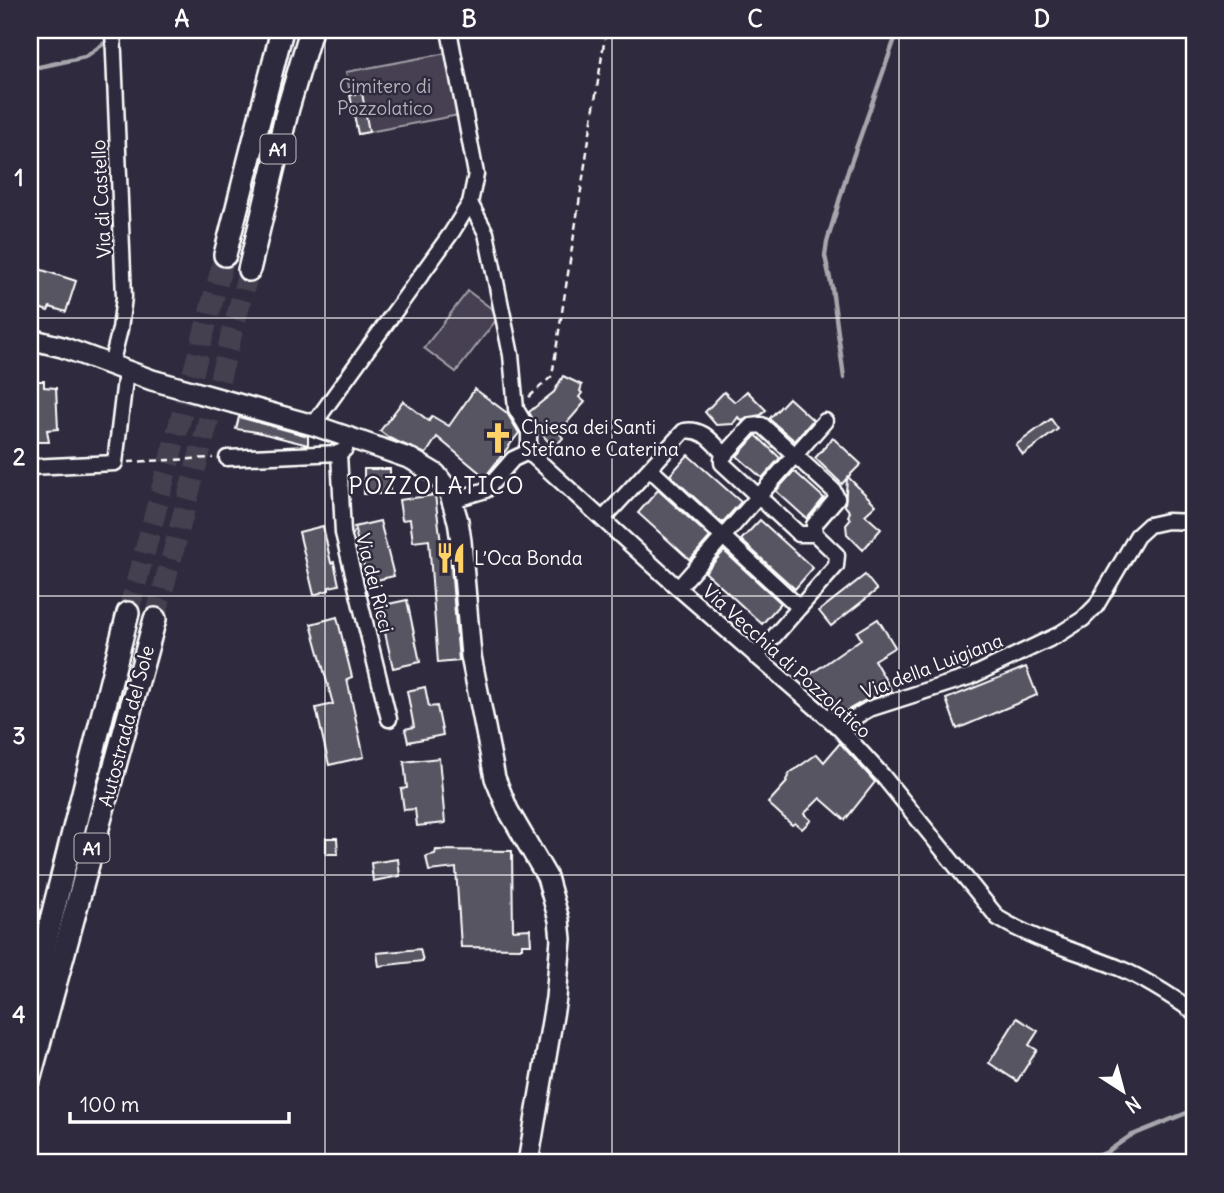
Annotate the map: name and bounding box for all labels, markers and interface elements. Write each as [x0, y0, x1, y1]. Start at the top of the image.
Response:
text: A [175, 4, 190, 33]
text: B [461, 4, 477, 33]
text: C [747, 4, 763, 33]
text: D [1034, 4, 1050, 33]
park label: Cimitero di Pozzolatico [337, 74, 433, 120]
road number: A1 [260, 134, 296, 164]
street label: Via di Castello [86, 139, 116, 259]
text: 1 [14, 163, 24, 192]
place label: Chiesa dei Santi Stefano e Caterina [521, 415, 679, 461]
church icon: Chiesa dei Santi Stefano e Caterina [481, 421, 515, 455]
text: 2 [13, 442, 26, 471]
district label: POZZOLATICO [348, 471, 526, 500]
street label: Via dei Ricci [351, 531, 399, 635]
restaurant icon: L’Oca Bonda [434, 541, 468, 575]
place label: L’Oca Bonda [474, 546, 583, 570]
street label: Via Vecchia di Pozzolatico [698, 579, 876, 743]
street label: Via della Luigiana [858, 628, 1006, 704]
street label: Autostrada del Sole [93, 643, 159, 809]
text: 3 [12, 721, 26, 750]
road number: A1 [74, 834, 110, 862]
text: 4 [12, 1000, 26, 1029]
north arrow [1088, 1056, 1158, 1126]
scale bar [70, 1081, 289, 1125]
text: 100 m [80, 1091, 139, 1118]
text: N [1121, 1091, 1145, 1118]

